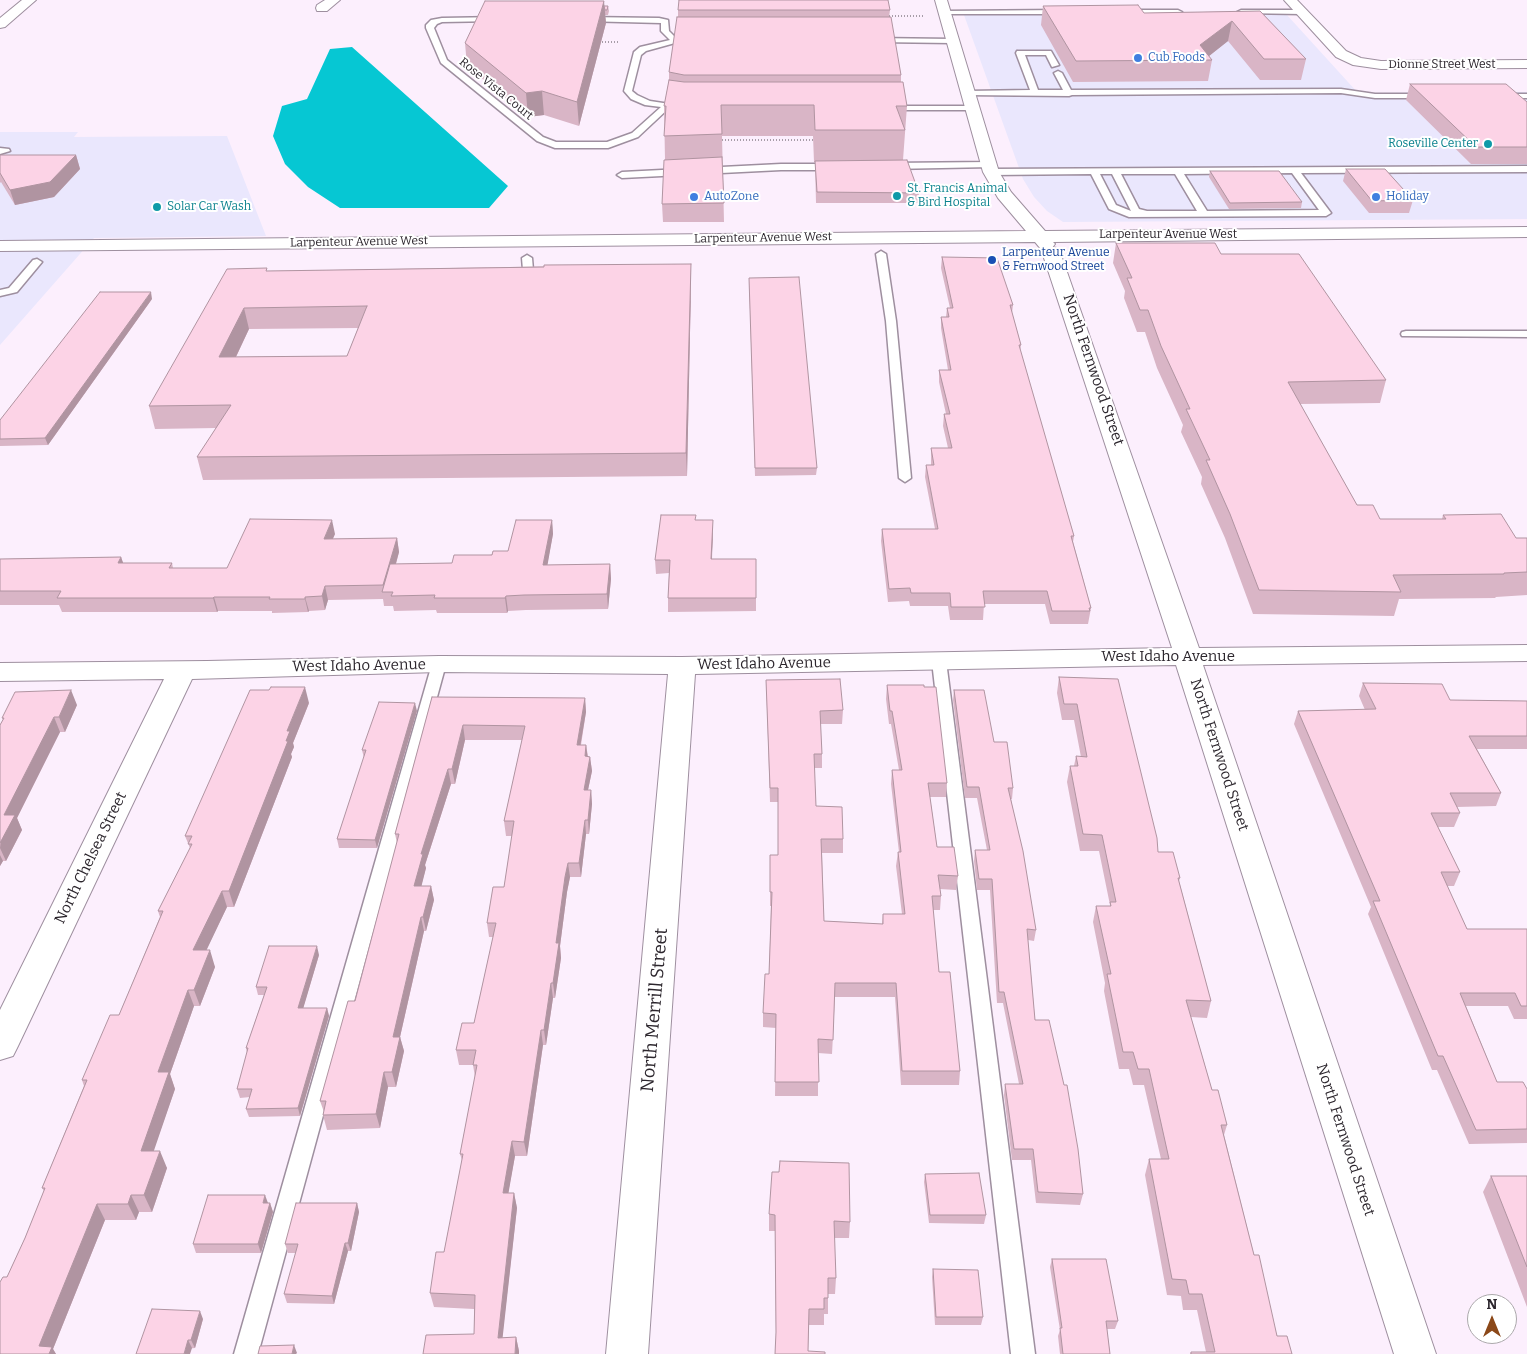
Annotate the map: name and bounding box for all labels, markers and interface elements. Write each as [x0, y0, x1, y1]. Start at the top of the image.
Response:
place label: Cub Foods [1148, 51, 1205, 65]
marker: Cub Foods [1132, 52, 1144, 64]
street label: Rose Vista Court [456, 55, 536, 123]
street label: Dionne Street West [1388, 58, 1496, 72]
place label: Roseville Center [1388, 137, 1478, 151]
marker: Roseville Center [1482, 138, 1494, 150]
place label: St. Francis Animal & Bird Hospital [907, 182, 1008, 210]
place label: AutoZone [704, 190, 759, 204]
marker: St. Francis Animal & Bird Hospital [891, 190, 903, 202]
place label: Holiday [1386, 190, 1429, 204]
marker: AutoZone [688, 191, 700, 203]
marker: Holiday [1370, 191, 1382, 203]
place label: Solar Car Wash [167, 200, 251, 214]
marker: Solar Car Wash [151, 201, 163, 213]
street label: Larpenteur Avenue West [1099, 228, 1237, 242]
street label: Larpenteur Avenue West [694, 230, 832, 246]
street label: Larpenteur Avenue West [290, 234, 428, 250]
place label: Larpenteur Avenue & Fernwood Street [1002, 246, 1110, 274]
marker: Larpenteur Avenue & Fernwood Street [986, 254, 998, 266]
street label: North Fernwood Street [1059, 292, 1127, 448]
street label: West Idaho Avenue [1101, 648, 1235, 666]
street label: West Idaho Avenue [697, 654, 831, 674]
street label: West Idaho Avenue [292, 656, 426, 676]
street label: North Fernwood Street [1186, 677, 1252, 833]
street label: North Chelsea Street [51, 789, 131, 927]
street label: North Merrill Street [637, 927, 673, 1093]
street label: North Fernwood Street [1312, 1062, 1378, 1218]
north arrow [1467, 1294, 1517, 1344]
text: N [1487, 1296, 1497, 1313]

